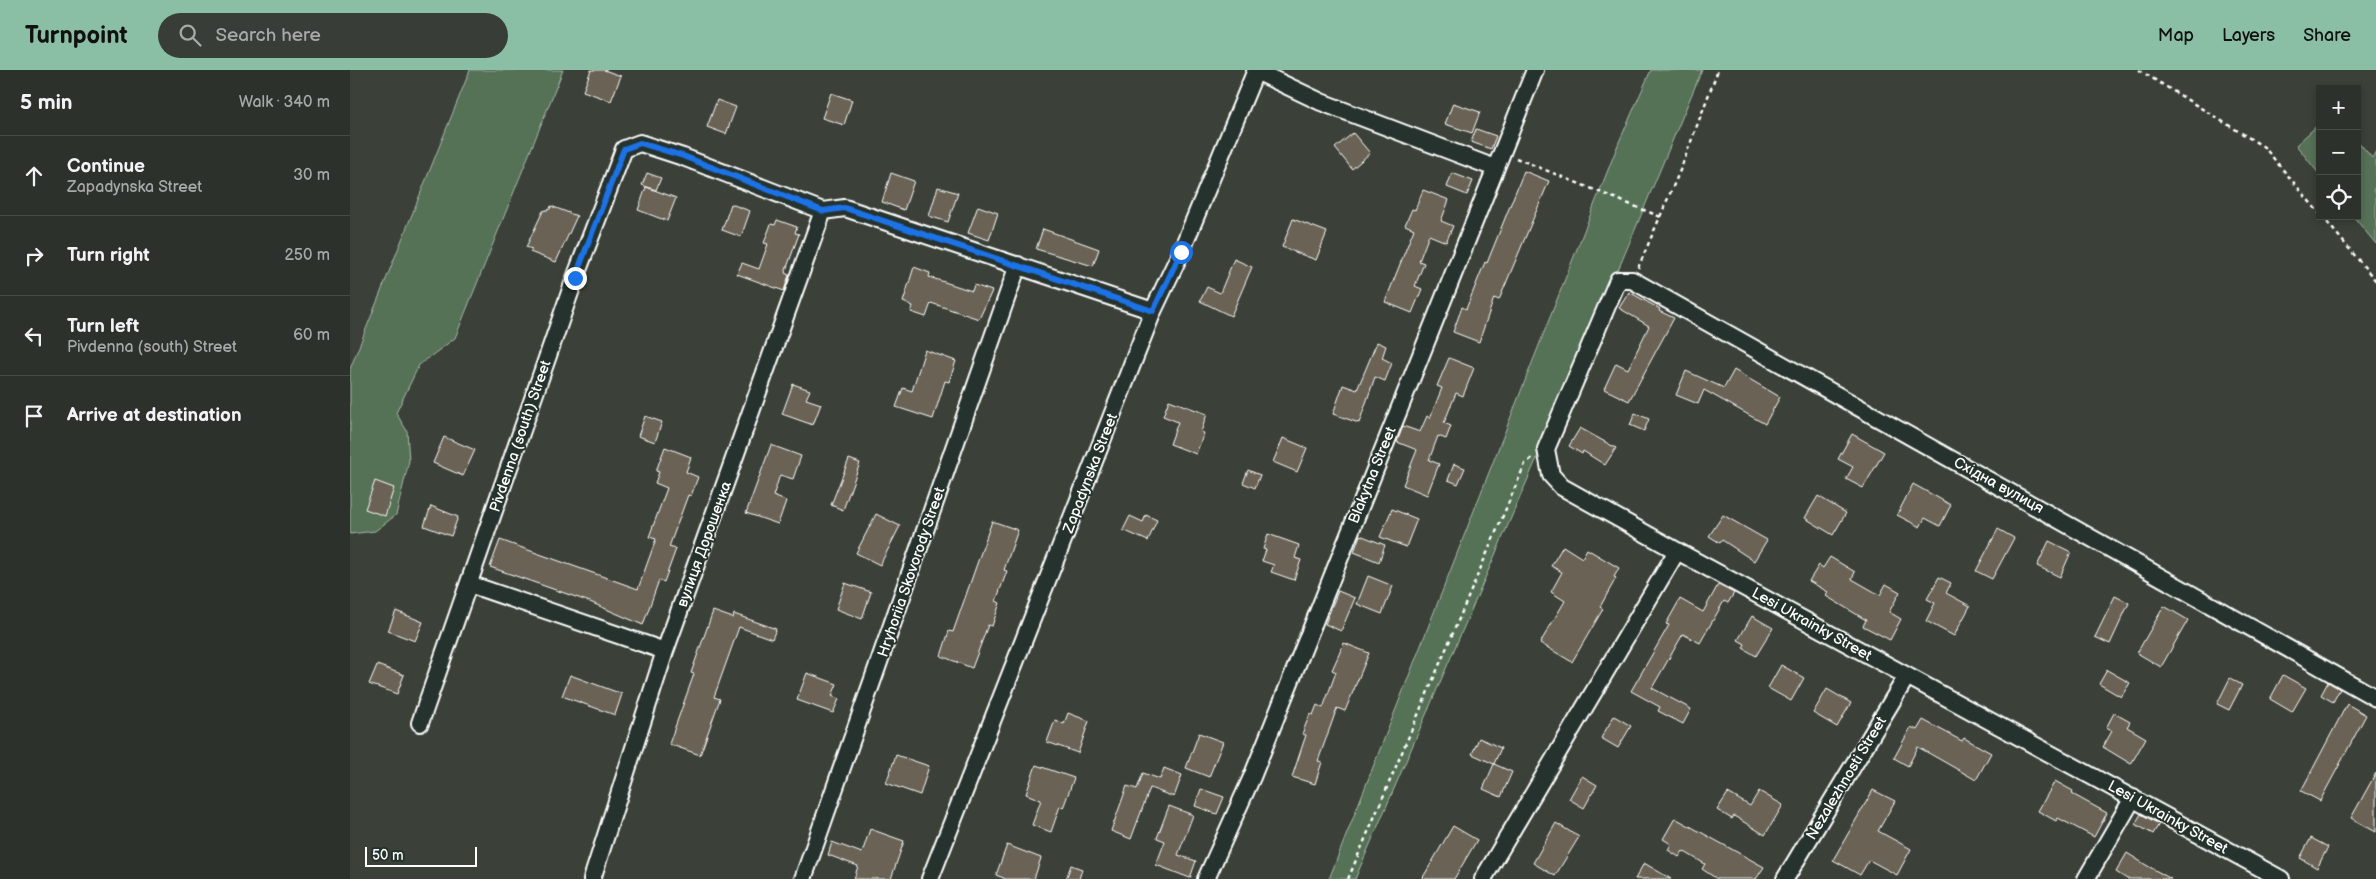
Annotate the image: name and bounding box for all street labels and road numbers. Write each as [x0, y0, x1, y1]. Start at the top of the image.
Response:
street label: Pivdenna (south) Street [486, 357, 556, 515]
street label: Zapadynska Street [1059, 410, 1122, 537]
street label: Blakytna Street [1344, 424, 1401, 526]
street label: Східна вулиця [1950, 453, 2047, 518]
street label: вулиця Дорошенка [673, 478, 736, 610]
street label: Hryhoriia Skovorody Street [873, 484, 950, 660]
street label: Lesi Ukrainky Street [1748, 584, 1875, 666]
street label: Nezalezhnosti Street [1802, 713, 1891, 843]
street label: Lesi Ukrainky Street [2104, 777, 2231, 859]

